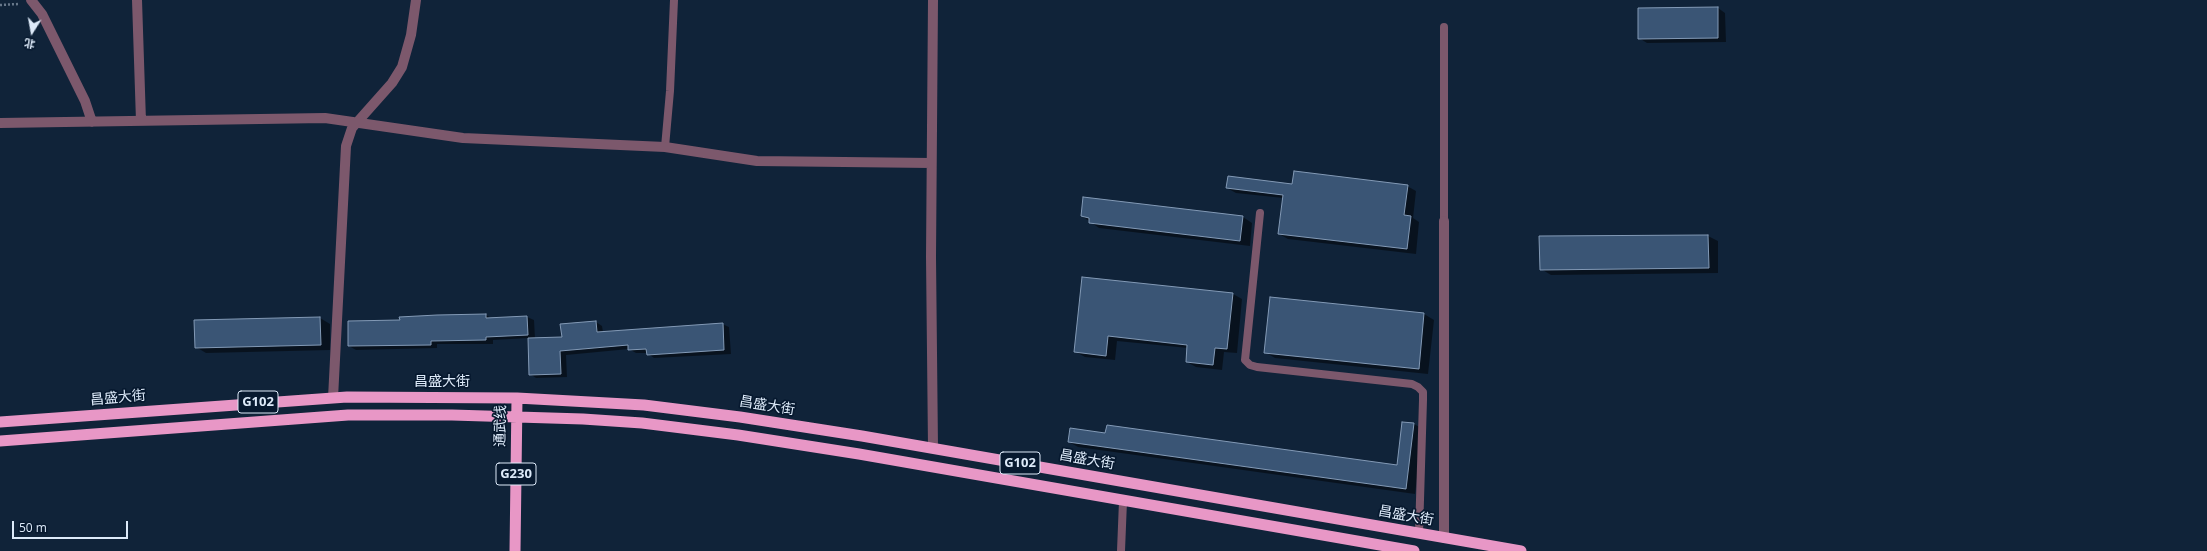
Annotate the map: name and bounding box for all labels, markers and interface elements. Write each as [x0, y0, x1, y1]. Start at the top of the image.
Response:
north arrow [12, 12, 52, 52]
text: 北 [23, 36, 36, 53]
street label: 昌盛大街 [414, 374, 470, 390]
street label: 昌盛大街 [89, 387, 147, 409]
road number: G102 [238, 391, 278, 413]
street label: 昌盛大街 [738, 393, 796, 419]
street label: 通武线 [492, 405, 510, 447]
street label: 昌盛大街 [1058, 447, 1116, 473]
road number: G102 [1000, 452, 1040, 474]
road number: G230 [496, 463, 536, 485]
street label: 昌盛大街 [1377, 503, 1435, 529]
scale bar [14, 513, 130, 539]
text: 50 m [19, 519, 47, 536]

